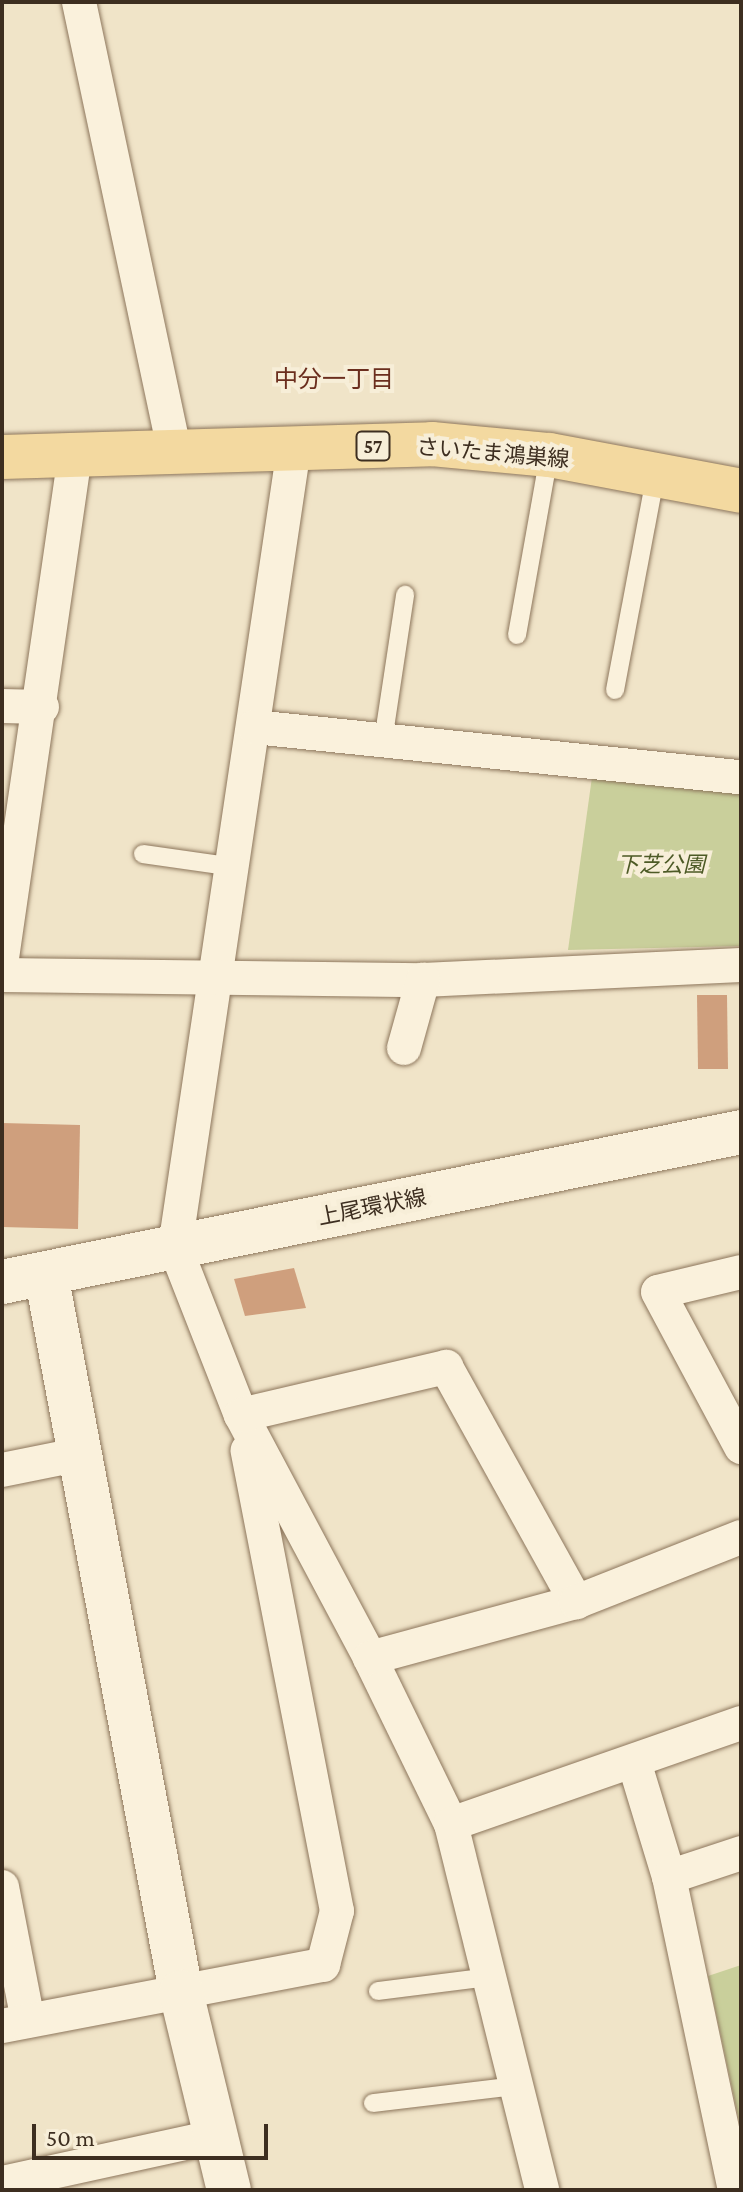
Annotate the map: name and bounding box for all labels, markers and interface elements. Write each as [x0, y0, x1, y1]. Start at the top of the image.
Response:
district label: 中分一丁目 [274, 365, 394, 393]
road number: 57 [355, 430, 391, 462]
street label: さいたま鴻巣線 [415, 433, 571, 473]
park label: 下芝公園 [617, 852, 705, 878]
street label: 上尾環状線 [315, 1184, 429, 1230]
scale bar [36, 2108, 272, 2158]
text: 50 m [46, 2124, 95, 2151]

